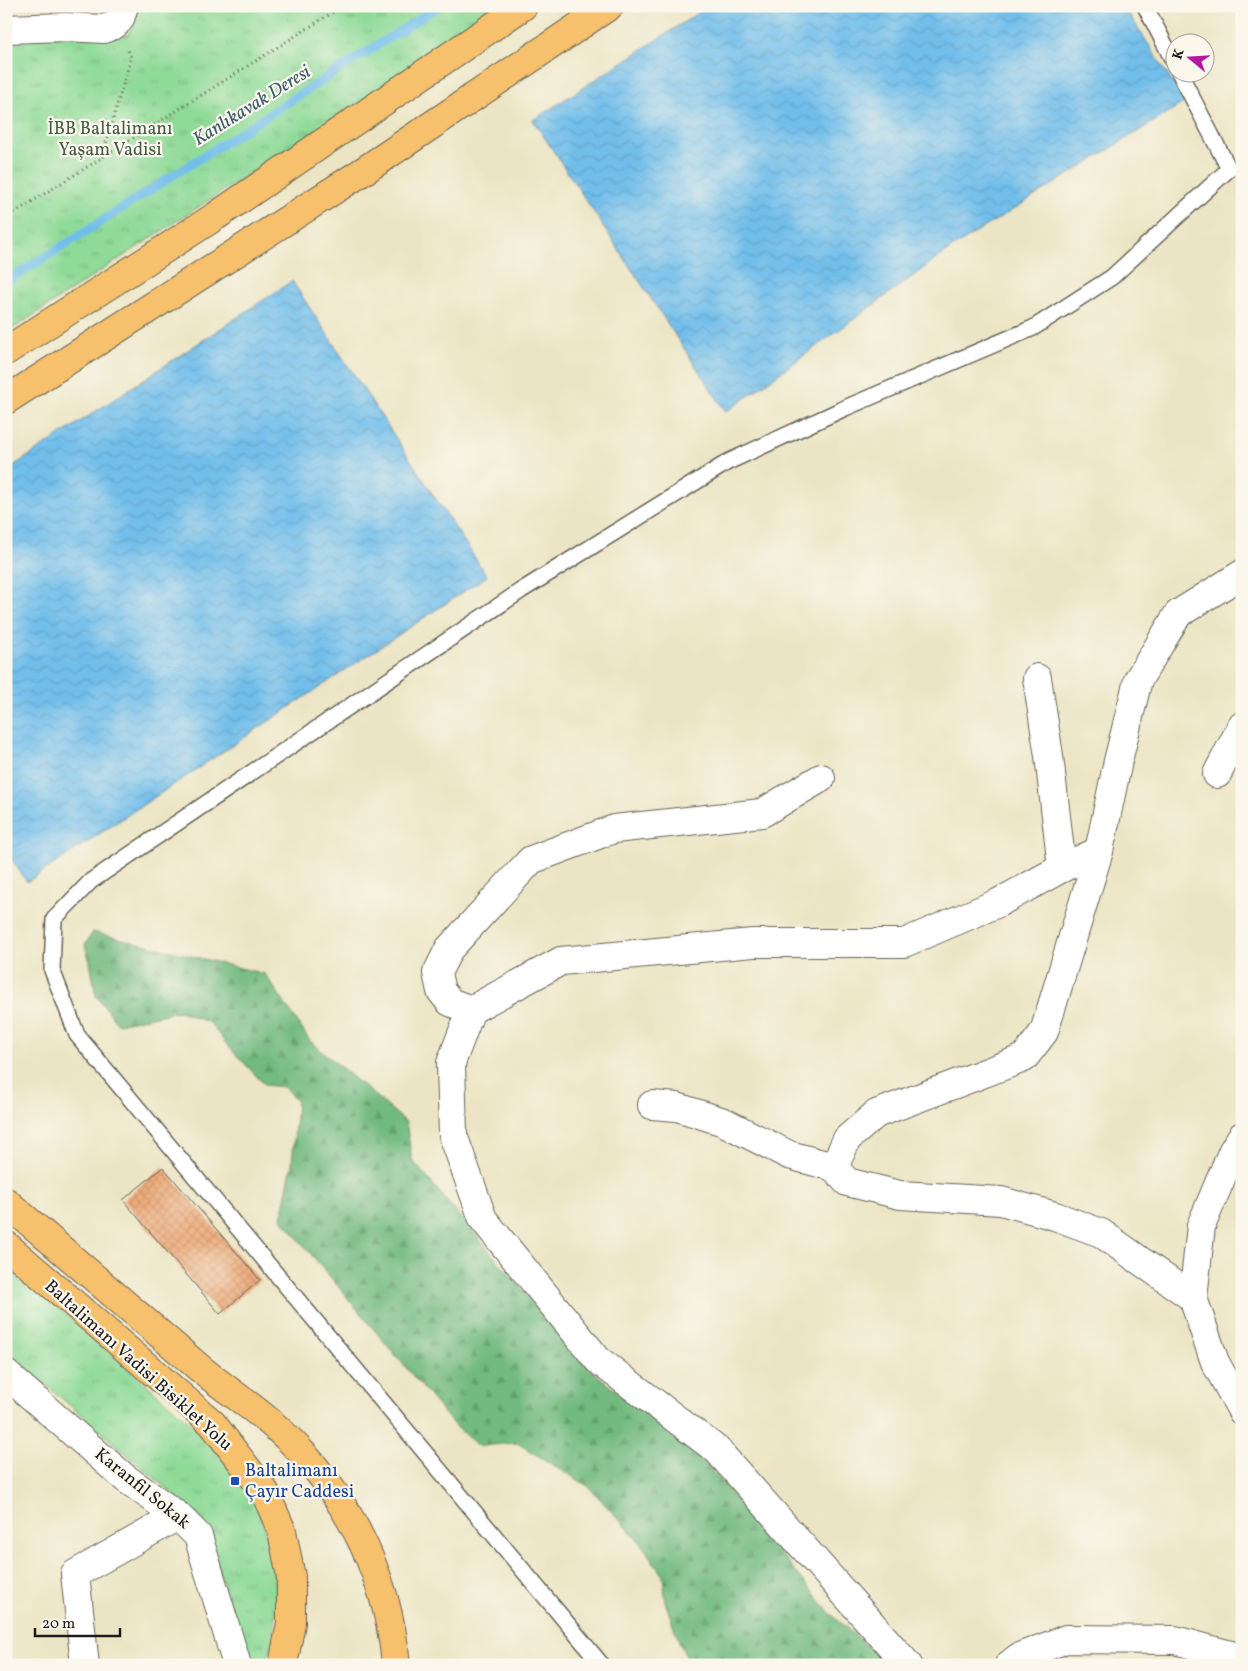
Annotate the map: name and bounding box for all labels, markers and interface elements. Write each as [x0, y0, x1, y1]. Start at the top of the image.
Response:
north arrow [1166, 32, 1216, 82]
text: K [1168, 47, 1190, 62]
water label: Kanlıkavak Deresi [188, 59, 316, 153]
park label: İBB Baltalimanı Yaşam Vadisi [47, 117, 173, 163]
street label: Baltalimanı Vadisi Bisiklet Yolu [39, 1275, 237, 1457]
street label: Karanfil Sokak [89, 1443, 195, 1536]
place label: Baltalimanı Çayır Caddesi [245, 1459, 354, 1505]
marker: Baltalimanı Çayır Caddesi [229, 1475, 241, 1487]
scale bar [35, 1606, 120, 1638]
text: 20 m [42, 1614, 75, 1635]

